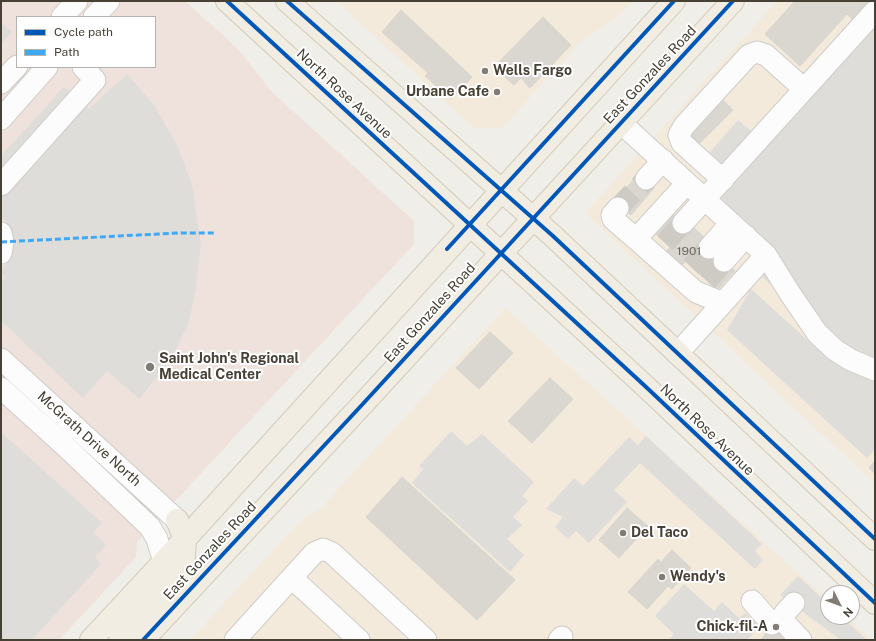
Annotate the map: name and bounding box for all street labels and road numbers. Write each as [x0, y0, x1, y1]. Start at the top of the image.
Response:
street label: East Gonzales Road [600, 22, 700, 128]
street label: North Rose Avenue [293, 46, 395, 142]
street label: East Gonzales Road [381, 260, 479, 366]
street label: North Rose Avenue [657, 381, 757, 479]
street label: McGrath Drive North [34, 388, 144, 490]
street label: East Gonzales Road [160, 498, 260, 604]

